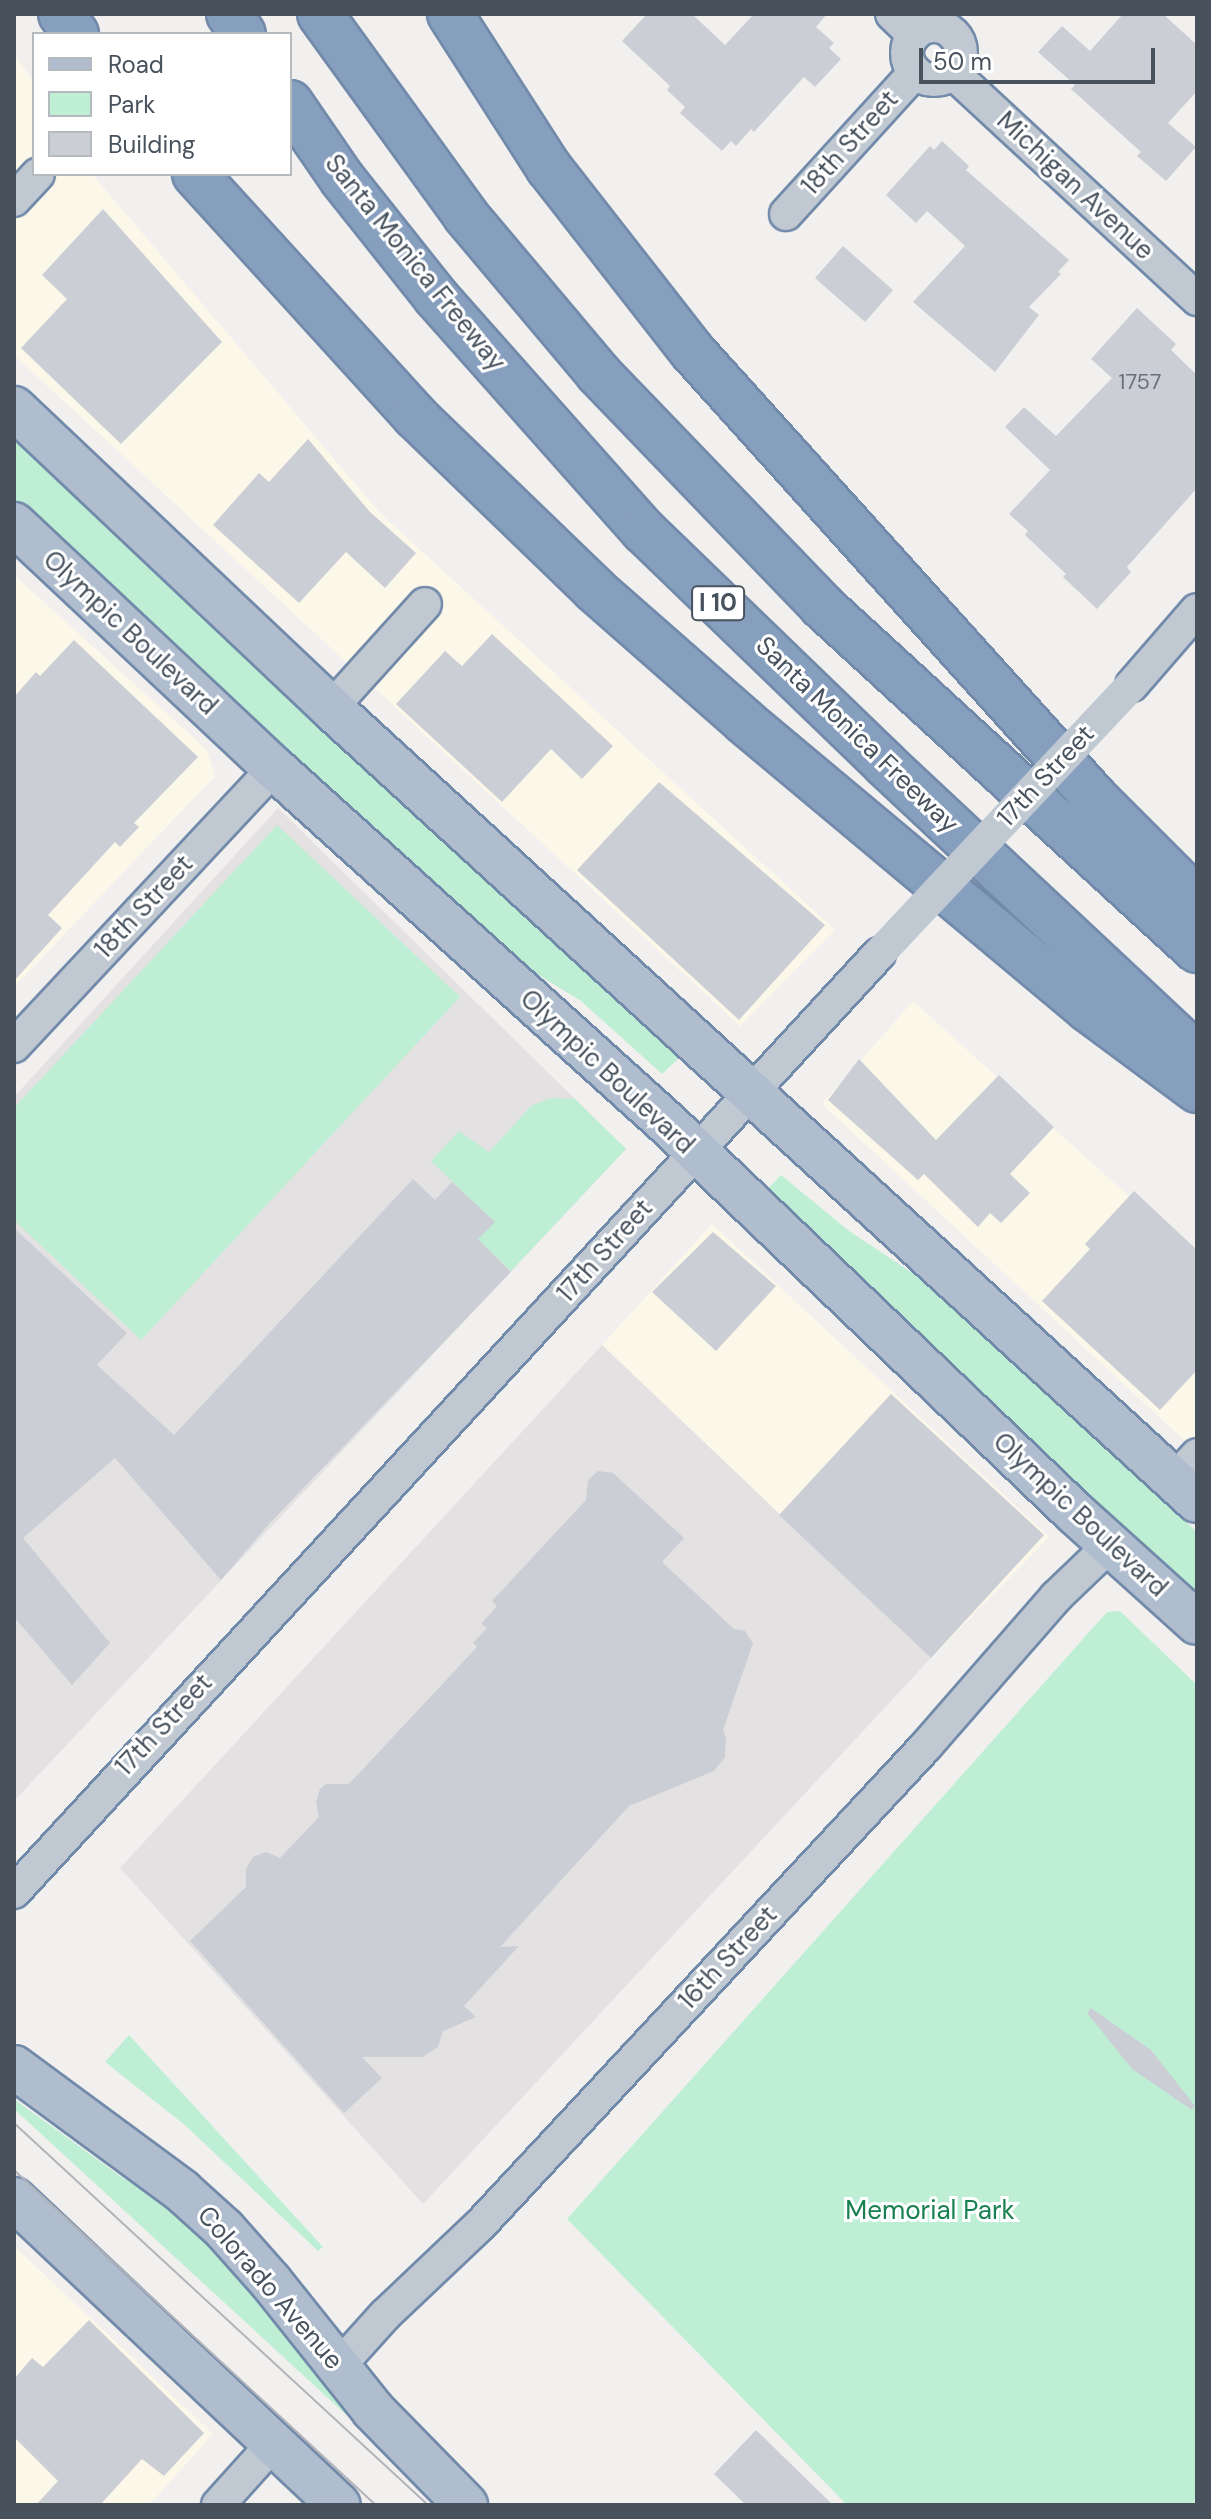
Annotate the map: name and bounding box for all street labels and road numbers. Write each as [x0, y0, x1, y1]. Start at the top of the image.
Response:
street label: 18th Street [795, 84, 905, 202]
street label: Michigan Avenue [990, 105, 1160, 267]
street label: Santa Monica Freeway [318, 148, 512, 378]
street label: Olympic Boulevard [37, 544, 223, 722]
road number: I 10 [690, 583, 746, 623]
street label: Santa Monica Freeway [749, 630, 965, 840]
street label: 17th Street [991, 719, 1101, 833]
street label: 18th Street [88, 849, 200, 965]
street label: Olympic Boulevard [514, 983, 700, 1161]
street label: 17th Street [551, 1193, 659, 1309]
street label: Olympic Boulevard [987, 1426, 1173, 1604]
street label: 17th Street [109, 1668, 219, 1782]
street label: 16th Street [672, 1900, 784, 2016]
street label: Colorado Avenue [191, 2200, 349, 2376]

